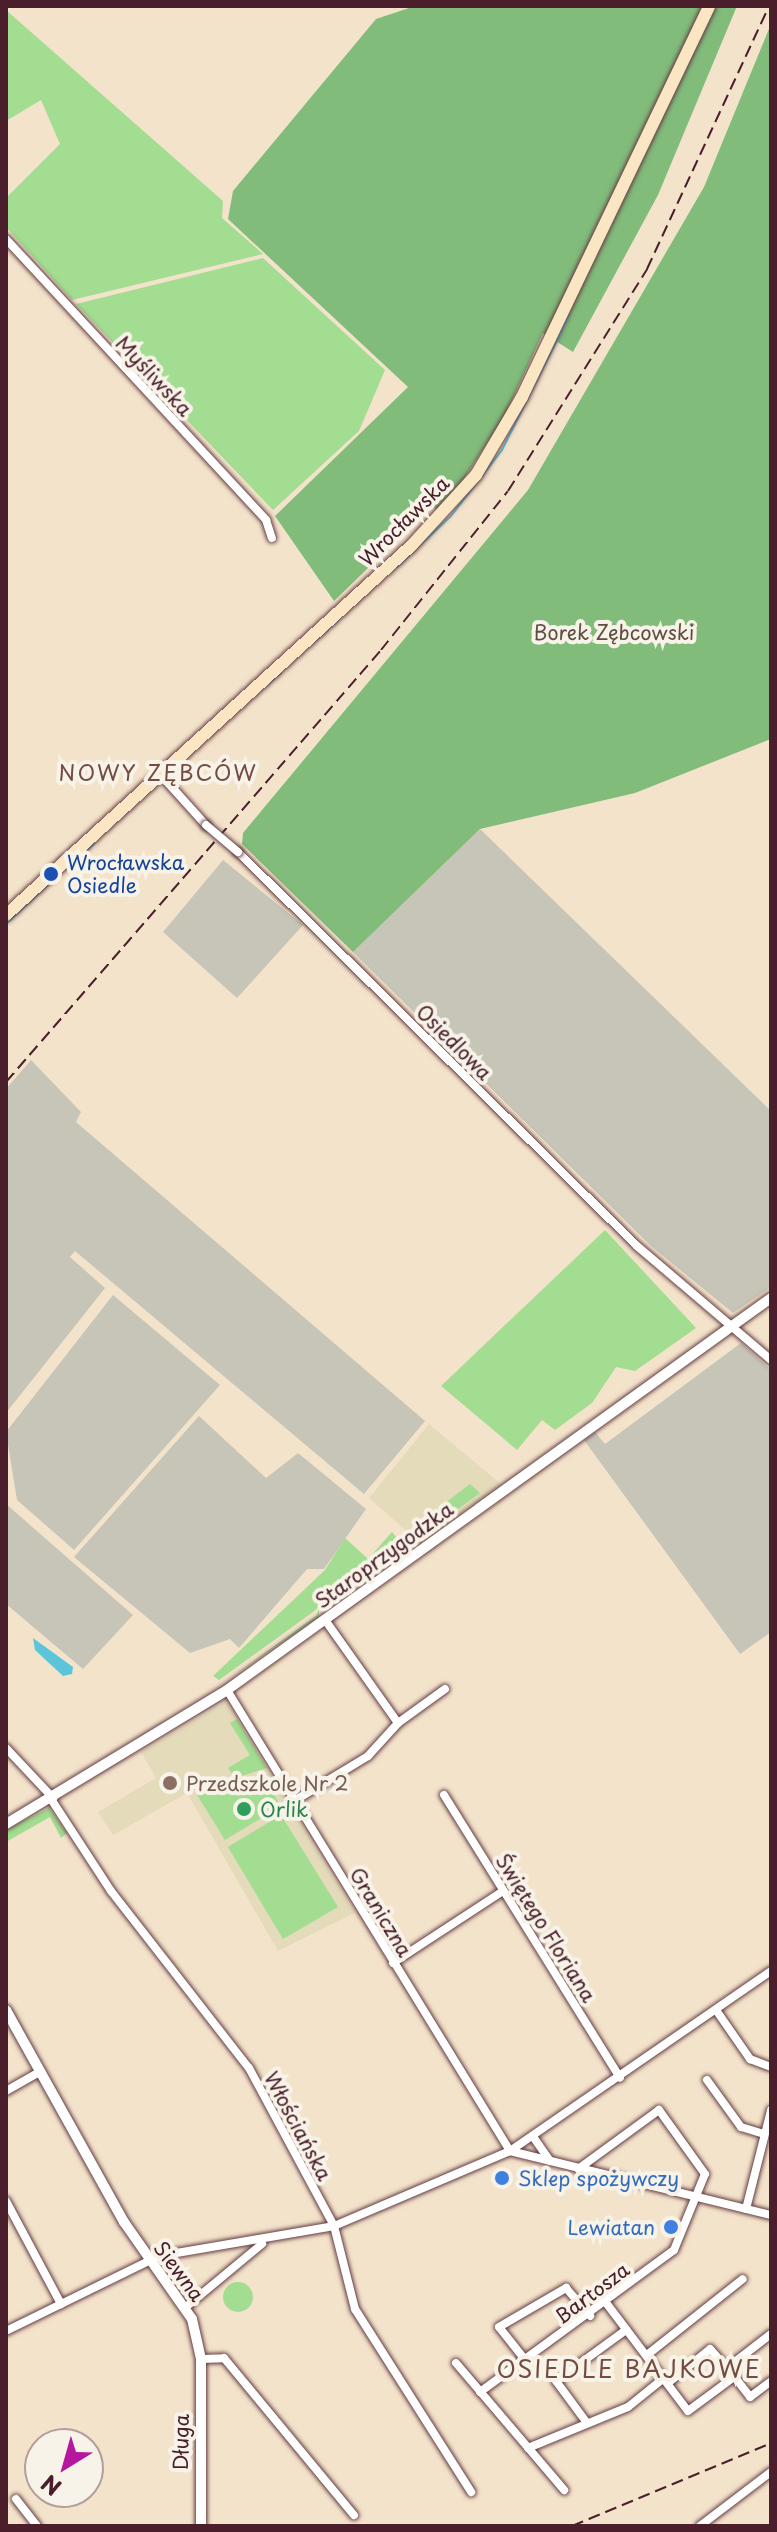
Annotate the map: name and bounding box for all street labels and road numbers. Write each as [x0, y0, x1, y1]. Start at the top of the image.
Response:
street label: Myśliwska [111, 331, 197, 421]
street label: Wrocławska [354, 471, 454, 571]
street label: Osiedlowa [411, 999, 497, 1085]
street label: Staroprzygodzka [310, 1497, 458, 1613]
street label: Świętego Floriana [491, 1849, 601, 2007]
street label: Graniczna [345, 1863, 417, 1961]
street label: Włościańska [259, 2067, 337, 2185]
street label: Siewna [149, 2236, 209, 2306]
street label: Bartosza [550, 2257, 634, 2329]
street label: Długa [169, 2414, 193, 2470]

